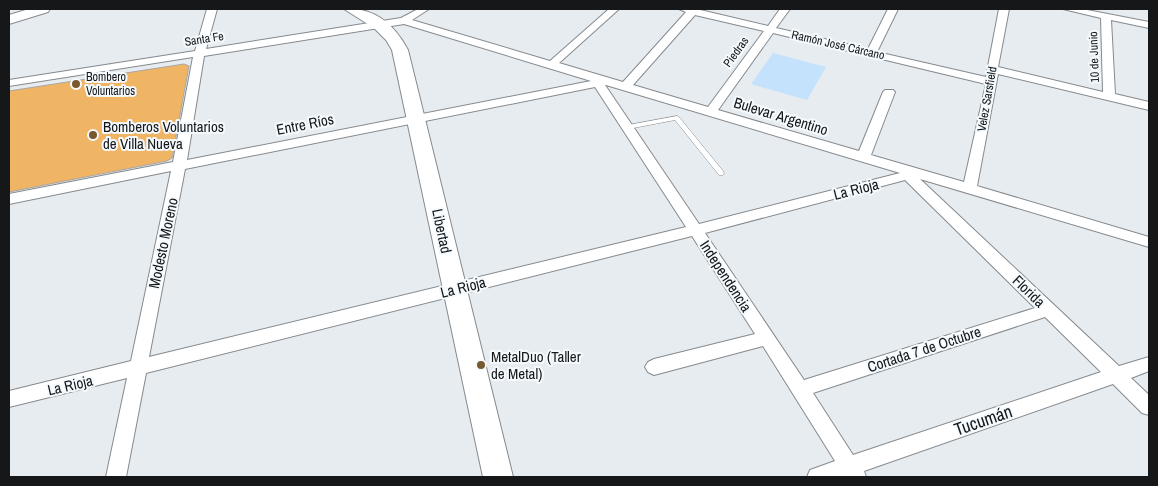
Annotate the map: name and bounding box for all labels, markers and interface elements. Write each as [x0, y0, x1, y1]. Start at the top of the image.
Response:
street label: Ramón José Cárcano [790, 27, 886, 63]
street label: Santa Fe [183, 28, 225, 50]
street label: 10 de Junio [1085, 31, 1103, 83]
street label: Piedras [720, 34, 752, 70]
street label: Velez Sarsfield [973, 65, 1001, 133]
place label: Bombero Voluntarios [86, 69, 135, 99]
marker: Bombero Voluntarios [70, 78, 82, 90]
street label: Bulevar Argentino [731, 92, 831, 140]
street label: Entre Ríos [274, 108, 336, 140]
place label: Bomberos Voluntarios de Villa Nueva [103, 116, 224, 154]
marker: Bomberos Voluntarios de Villa Nueva [87, 129, 99, 141]
street label: La Rioja [831, 173, 881, 205]
street label: Modesto Moreno [143, 196, 183, 290]
street label: Libertad [427, 207, 457, 255]
street label: Independencia [695, 236, 757, 316]
street label: Florida [1008, 270, 1050, 312]
street label: La Rioja [438, 271, 488, 303]
street label: Cortada 7 de Octubre [865, 321, 984, 377]
place label: MetalDuo (Taller de Metal) [491, 346, 581, 384]
marker: MetalDuo (Taller de Metal) [475, 359, 487, 371]
street label: La Rioja [45, 370, 95, 400]
street label: Tucumán [950, 398, 1016, 442]

